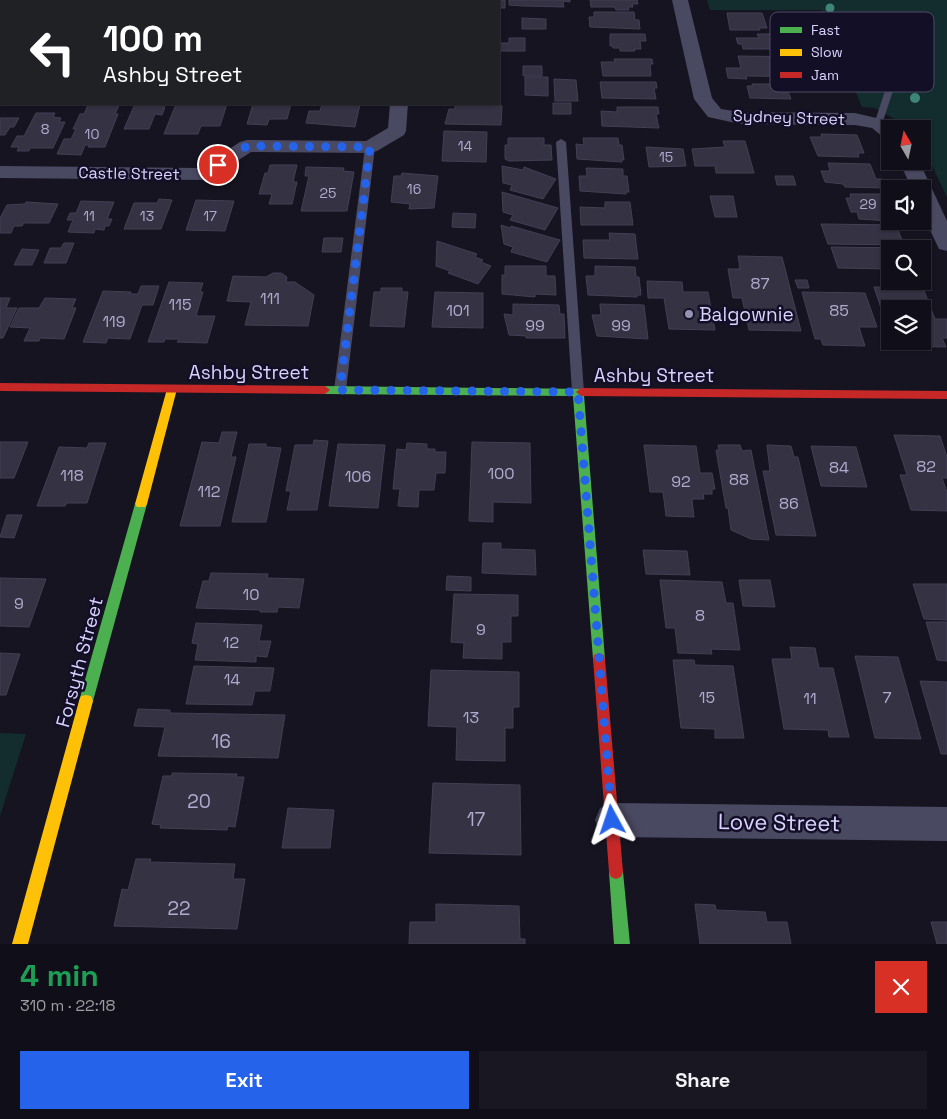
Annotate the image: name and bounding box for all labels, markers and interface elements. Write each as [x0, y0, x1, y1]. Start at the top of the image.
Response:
legend [770, 12, 934, 92]
text: 100 m [103, 17, 203, 61]
icon: left [20, 20, 85, 85]
text: Fast [811, 21, 840, 39]
text: Slow [811, 43, 843, 61]
text: Ashby Street [103, 60, 242, 88]
text: Jam [811, 66, 839, 84]
street label: Sydney Street [733, 105, 845, 130]
house number: 8 [41, 120, 50, 138]
north arrow [881, 120, 931, 170]
map controls [881, 120, 931, 350]
house number: 10 [85, 125, 99, 143]
house number: 14 [458, 137, 473, 155]
pin [197, 144, 239, 186]
house number: 15 [659, 148, 673, 166]
icon: arrive [204, 151, 232, 179]
street label: Castle Street [78, 162, 180, 185]
house number: 16 [407, 180, 421, 198]
button: sound [881, 180, 931, 230]
house number: 25 [320, 184, 336, 202]
house number: 29 [860, 195, 876, 213]
house number: 11 [83, 207, 95, 225]
house number: 13 [140, 207, 154, 225]
house number: 17 [203, 207, 217, 225]
button: search [881, 240, 931, 290]
house number: 87 [751, 273, 769, 294]
house number: 111 [260, 288, 280, 309]
house number: 115 [169, 294, 191, 315]
house number: 101 [446, 300, 470, 321]
house number: 85 [829, 300, 849, 321]
button: layers [881, 300, 931, 350]
place label: Balgownie [699, 302, 794, 327]
marker: Balgownie [683, 308, 695, 320]
house number: 119 [102, 311, 126, 332]
house number: 99 [525, 315, 545, 336]
house number: 99 [611, 315, 631, 336]
street label: Ashby Street [189, 360, 309, 385]
street label: Ashby Street [594, 363, 714, 388]
house number: 82 [916, 456, 936, 477]
house number: 84 [829, 457, 849, 478]
house number: 100 [487, 463, 515, 484]
house number: 118 [60, 465, 84, 486]
house number: 106 [345, 466, 371, 487]
house number: 88 [729, 469, 749, 490]
house number: 92 [671, 471, 691, 492]
house number: 112 [197, 481, 221, 502]
house number: 86 [779, 493, 799, 514]
house number: 10 [243, 584, 259, 605]
house number: 9 [14, 593, 24, 614]
street label: Forsyth Street [50, 594, 109, 730]
house number: 8 [695, 605, 705, 626]
house number: 9 [476, 619, 486, 640]
house number: 12 [223, 632, 239, 653]
house number: 14 [224, 669, 240, 690]
house number: 15 [699, 687, 715, 708]
house number: 7 [882, 687, 892, 708]
house number: 11 [803, 688, 817, 709]
house number: 13 [463, 707, 479, 728]
house number: 16 [211, 729, 231, 754]
house number: 20 [187, 789, 211, 814]
position arrow [585, 793, 637, 845]
house number: 17 [467, 807, 486, 832]
street label: Love Street [718, 807, 840, 837]
house number: 22 [168, 896, 190, 921]
text: 4 min [20, 956, 99, 995]
button: close [875, 961, 927, 1013]
text: 310 m · 22:18 [20, 995, 115, 1016]
button: Exit [20, 1051, 469, 1109]
button: Share [479, 1051, 927, 1109]

